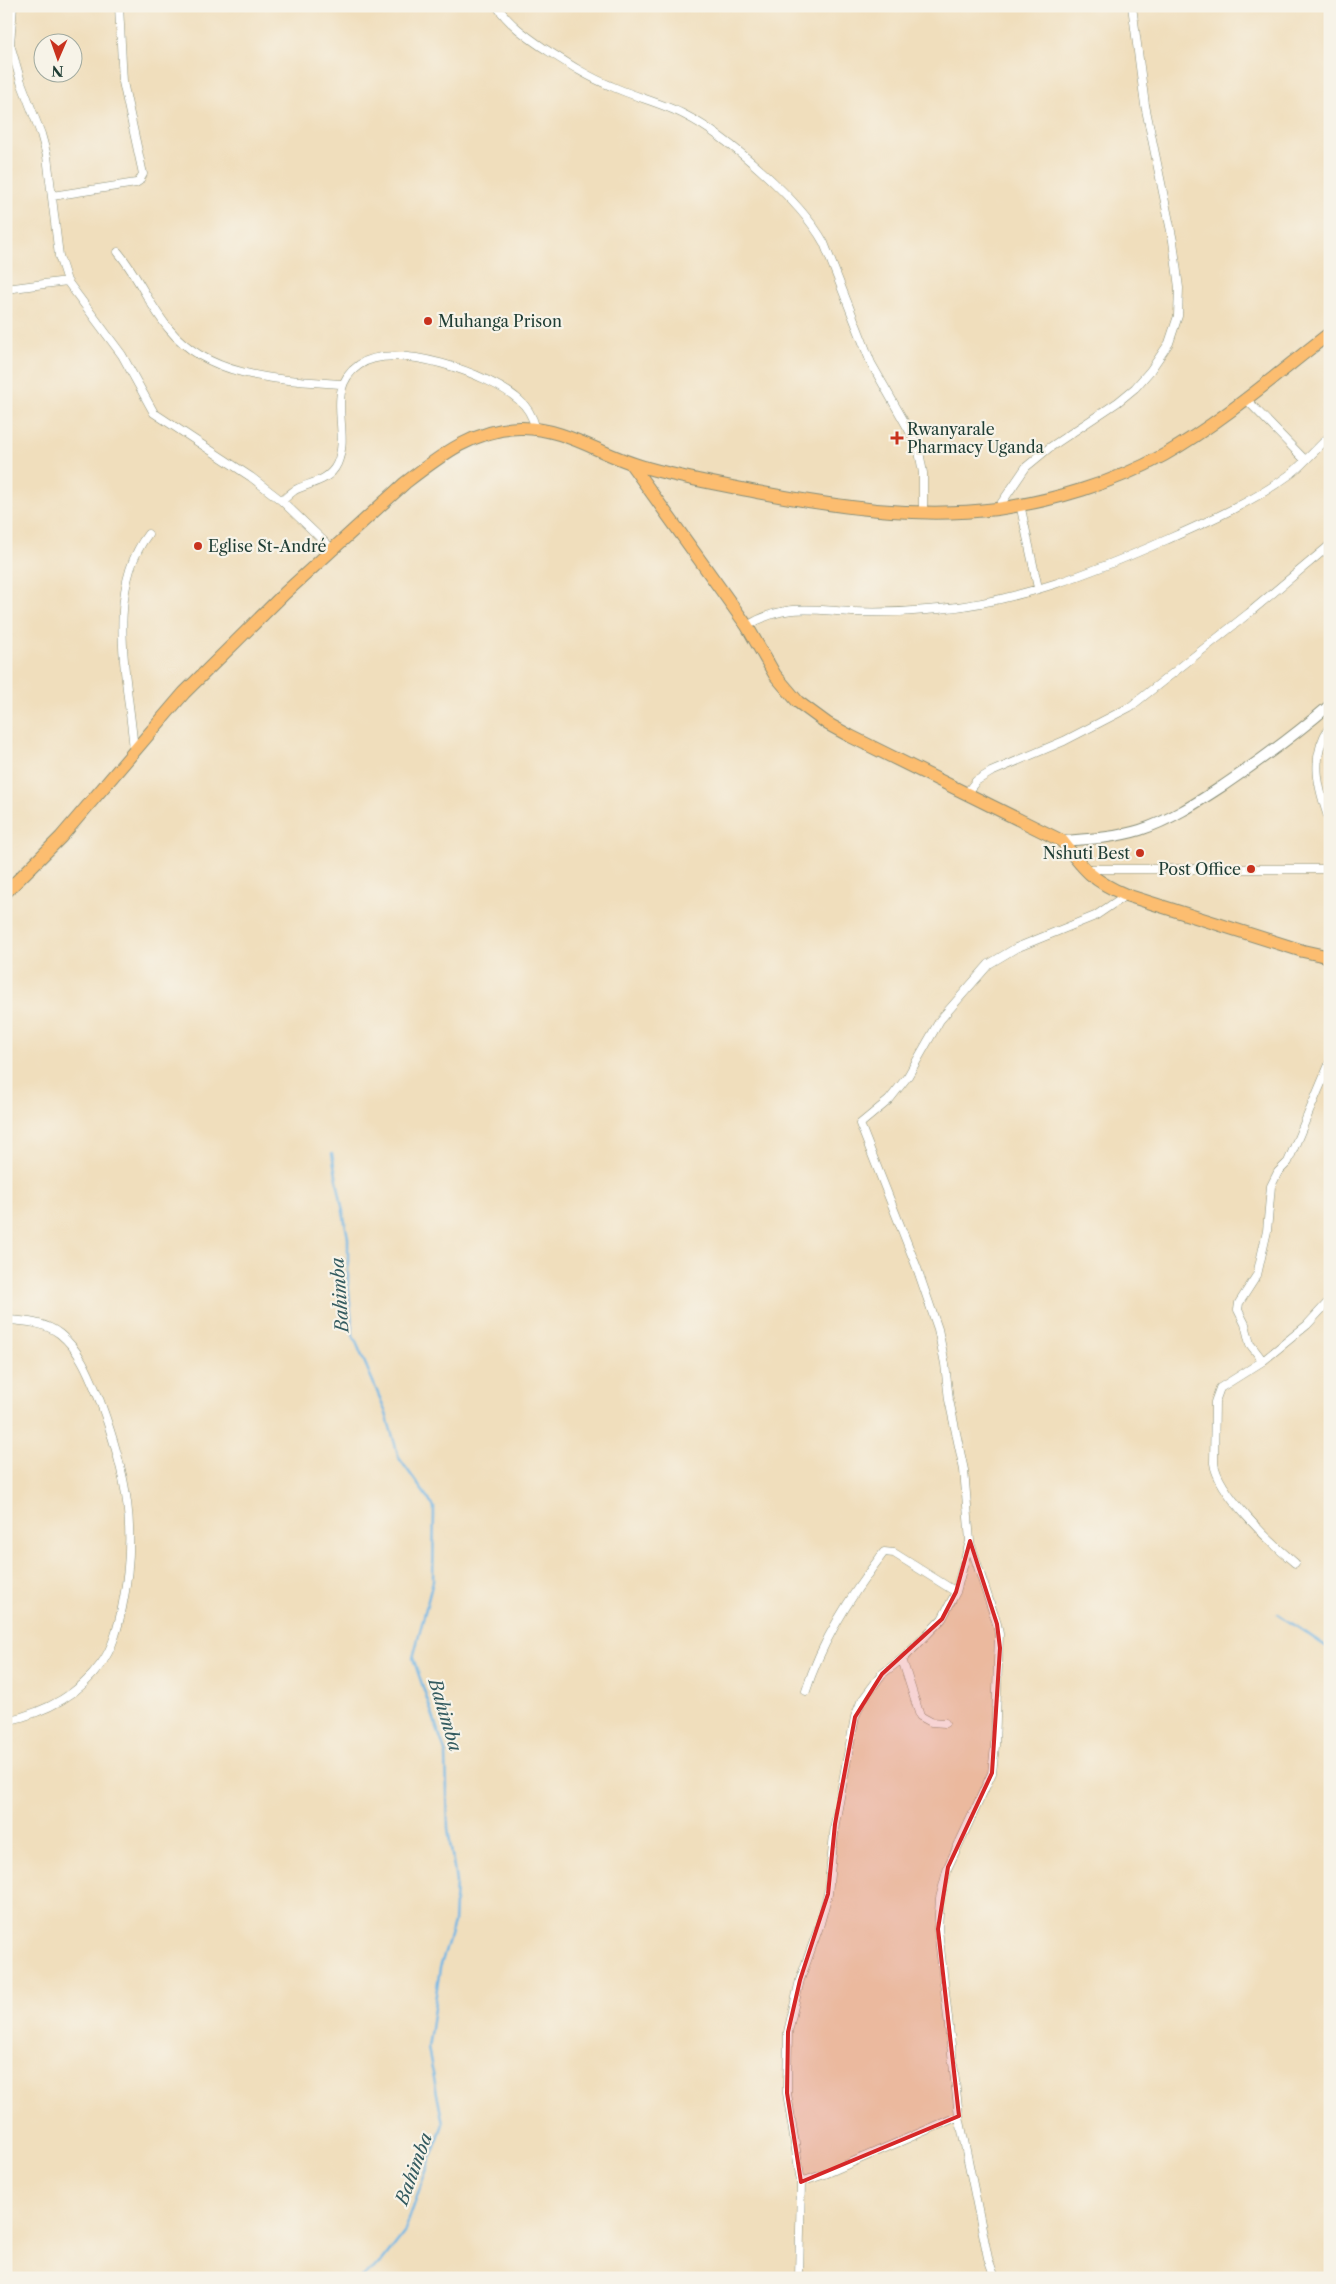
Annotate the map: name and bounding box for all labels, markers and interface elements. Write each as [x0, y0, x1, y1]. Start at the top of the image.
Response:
north arrow [32, 32, 82, 82]
text: N [51, 62, 64, 80]
place label: Muhanga Prison [438, 311, 562, 331]
marker: Muhanga Prison [422, 315, 434, 327]
place label: Rwanyarale Pharmacy Uganda [907, 419, 1044, 457]
marker: Rwanyarale Pharmacy Uganda [891, 432, 903, 444]
place label: Eglise St-André [208, 536, 327, 556]
marker: Eglise St-André [192, 540, 204, 552]
place label: Nshuti Best [1043, 843, 1130, 863]
marker: Nshuti Best [1134, 847, 1146, 859]
place label: Post Office [1158, 859, 1241, 879]
marker: Post Office [1245, 863, 1257, 875]
water label: Bahimba [326, 1256, 354, 1335]
water label: Bahimba [423, 1674, 467, 1754]
water label: Bahimba [390, 2130, 437, 2210]

